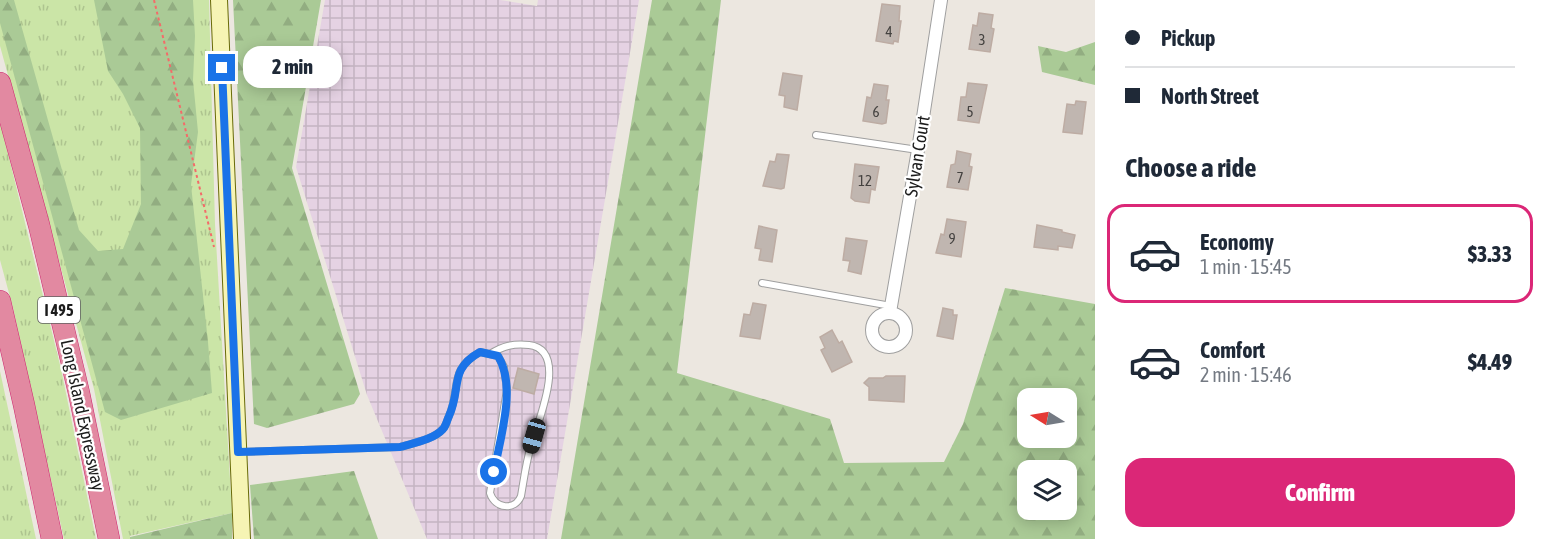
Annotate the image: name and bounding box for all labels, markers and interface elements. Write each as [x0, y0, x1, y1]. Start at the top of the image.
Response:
house number: 4 [885, 23, 893, 40]
text: Pickup [1161, 25, 1216, 51]
house number: 3 [978, 31, 986, 48]
callout: 2 min [243, 47, 342, 89]
route end [208, 54, 235, 81]
text: 2 min [272, 55, 313, 78]
text: North Street [1161, 83, 1259, 109]
house number: 6 [872, 103, 880, 120]
house number: 5 [966, 103, 974, 120]
street label: Sylvan Court [900, 114, 934, 198]
text: Choose a ride [1125, 152, 1257, 183]
house number: 7 [956, 169, 964, 186]
house number: 12 [858, 172, 872, 189]
icon: car [1128, 227, 1182, 281]
text: Economy [1200, 229, 1274, 255]
house number: 9 [948, 230, 956, 247]
text: $3.33 [1468, 241, 1512, 267]
text: 1 min · 15:45 [1200, 255, 1292, 278]
road number: I 495 [38, 297, 80, 323]
icon: car [1128, 335, 1182, 389]
street label: Long Island Expressway [57, 337, 109, 493]
text: Comfort [1200, 337, 1265, 363]
text: $4.49 [1468, 349, 1512, 375]
text: 2 min · 15:46 [1200, 363, 1292, 386]
north arrow [1017, 388, 1077, 448]
map controls [1017, 388, 1077, 520]
car [520, 416, 548, 456]
route start [480, 458, 507, 485]
button: Confirm [1125, 458, 1515, 527]
button: layers [1017, 460, 1077, 520]

